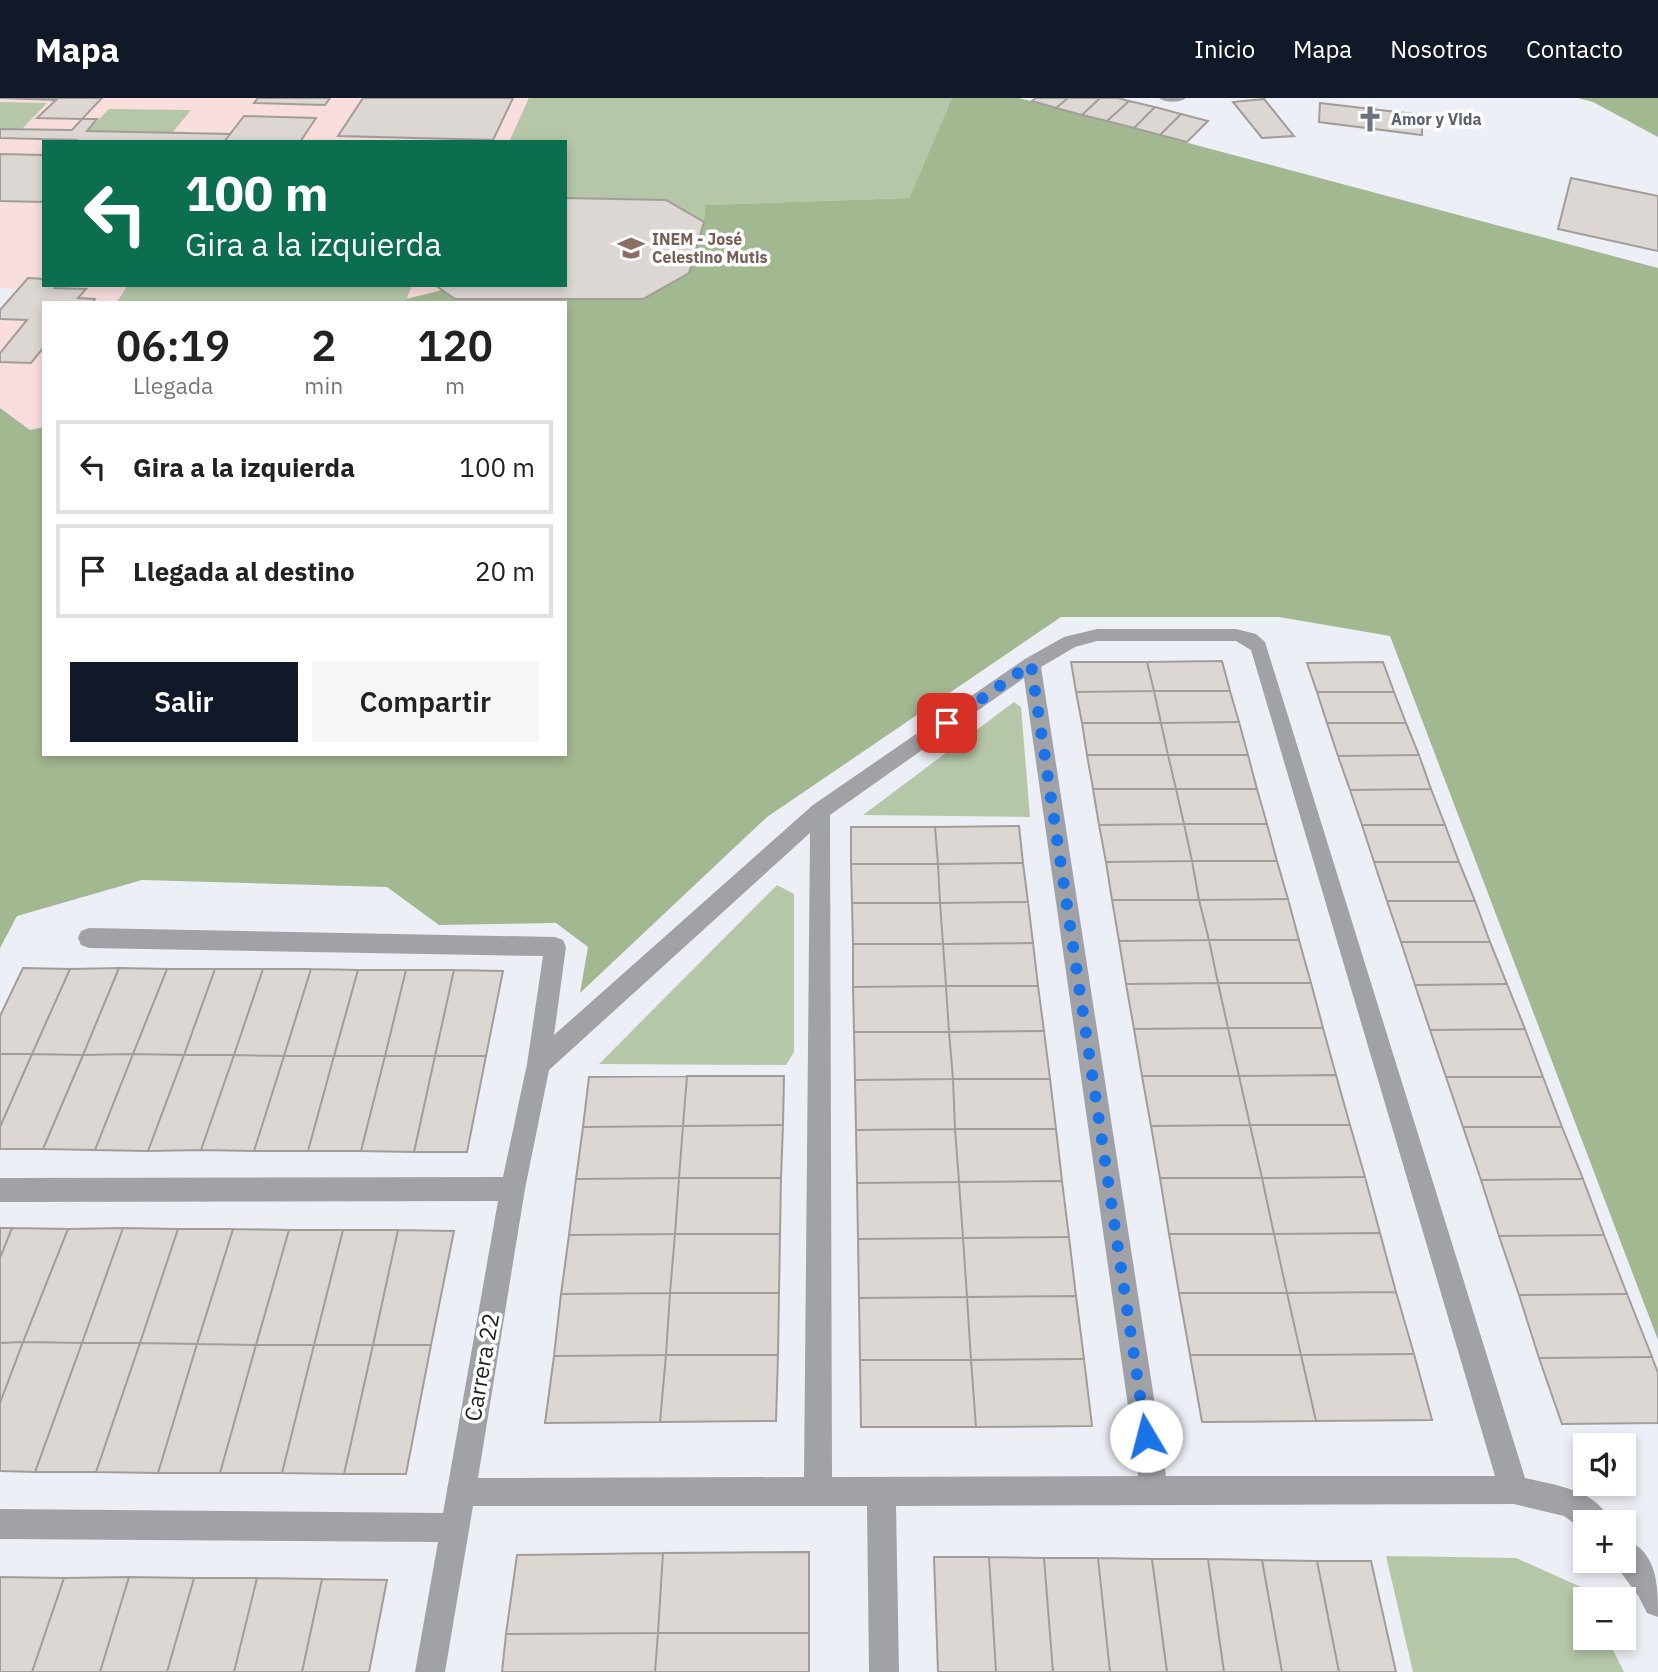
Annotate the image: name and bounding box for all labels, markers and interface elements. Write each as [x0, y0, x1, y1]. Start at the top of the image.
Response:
text: Mapa [35, 28, 120, 71]
text: Inicio [1194, 33, 1255, 65]
text: Mapa [1293, 33, 1352, 65]
text: Nosotros [1390, 33, 1488, 65]
text: Contacto [1526, 33, 1623, 65]
church icon: Amor y Vida [1355, 104, 1385, 134]
place label: Amor y Vida [1391, 109, 1482, 129]
text: 100 m [185, 161, 329, 224]
icon: left [70, 168, 161, 259]
text: Gira a la izquierda [185, 223, 442, 265]
place label: INEM - José Celestino Mutis [652, 229, 768, 267]
school or university icon: INEM - José Celestino Mutis [616, 233, 646, 263]
text: 06:19 [116, 318, 230, 373]
text: 2 [311, 318, 336, 373]
text: 120 [417, 318, 493, 373]
text: Llegada [133, 370, 213, 400]
text: min [304, 370, 343, 400]
text: m [445, 370, 465, 400]
icon: left [74, 448, 112, 486]
text: Gira a la izquierda [133, 450, 355, 484]
text: 100 m [459, 450, 535, 484]
icon: arrive [74, 552, 112, 590]
text: Llegada al destino [133, 554, 355, 588]
text: 20 m [475, 554, 535, 588]
button: Salir [70, 662, 298, 742]
button: Compartir [312, 662, 539, 742]
pin [917, 693, 977, 753]
icon: arrive [928, 704, 966, 742]
street label: Carrera 22 [457, 1310, 505, 1424]
position arrow [1109, 1399, 1183, 1473]
map controls [1573, 1433, 1636, 1650]
button: sound [1573, 1433, 1636, 1496]
button: + [1573, 1510, 1636, 1573]
button: − [1573, 1587, 1636, 1650]

